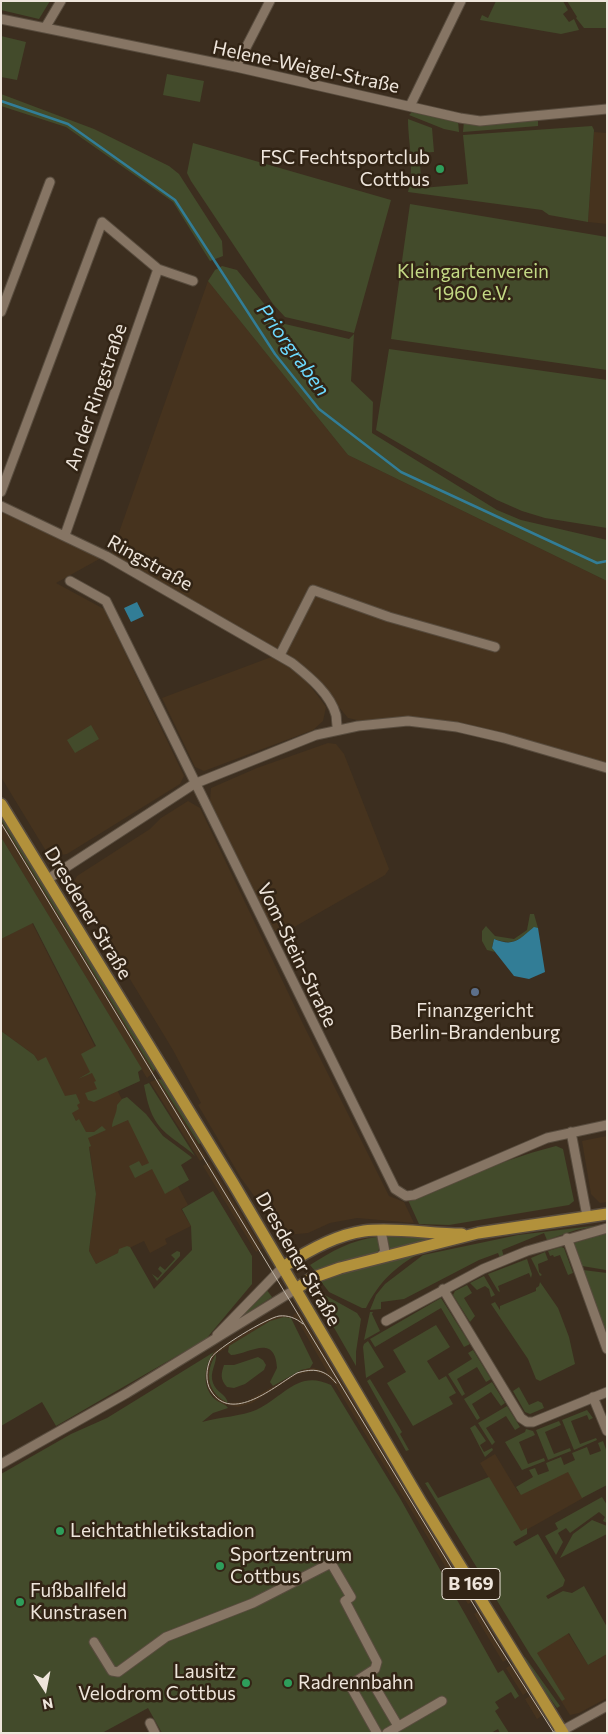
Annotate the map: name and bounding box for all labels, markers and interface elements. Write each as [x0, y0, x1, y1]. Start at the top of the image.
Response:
street label: Helene-Weigel-Straße [210, 36, 402, 98]
place label: FSC Fechtsportclub Cottbus [260, 147, 430, 191]
marker: FSC Fechtsportclub Cottbus [434, 163, 446, 175]
park label: Kleingartenverein 1960 e.V. [397, 261, 549, 305]
water label: Priorgraben [251, 299, 335, 401]
street label: An der Ringstraße [60, 321, 132, 473]
street label: Ringstraße [103, 530, 197, 596]
street label: Dresdener Straße [39, 843, 137, 983]
street label: Vom-Stein-Straße [252, 879, 342, 1031]
marker: Finanzgericht Berlin-Brandenburg [469, 986, 481, 998]
place label: Finanzgericht Berlin-Brandenburg [390, 1000, 560, 1044]
street label: Dresdener Straße [250, 1188, 346, 1330]
place label: Leichtathletikstadion [70, 1520, 255, 1542]
marker: Leichtathletikstadion [54, 1525, 66, 1537]
place label: Sportzentrum Cottbus [230, 1544, 352, 1588]
marker: Sportzentrum Cottbus [214, 1560, 226, 1572]
road number: B 169 [442, 1568, 500, 1600]
place label: Fußballfeld Kunstrasen [30, 1580, 127, 1624]
marker: Fußballfeld Kunstrasen [14, 1596, 26, 1608]
place label: Lausitz Velodrom Cottbus [78, 1661, 236, 1705]
north arrow [20, 1664, 70, 1714]
place label: Radrennbahn [298, 1672, 414, 1694]
marker: Lausitz Velodrom Cottbus [240, 1677, 252, 1689]
marker: Radrennbahn [282, 1677, 294, 1689]
text: N [41, 1695, 55, 1714]

